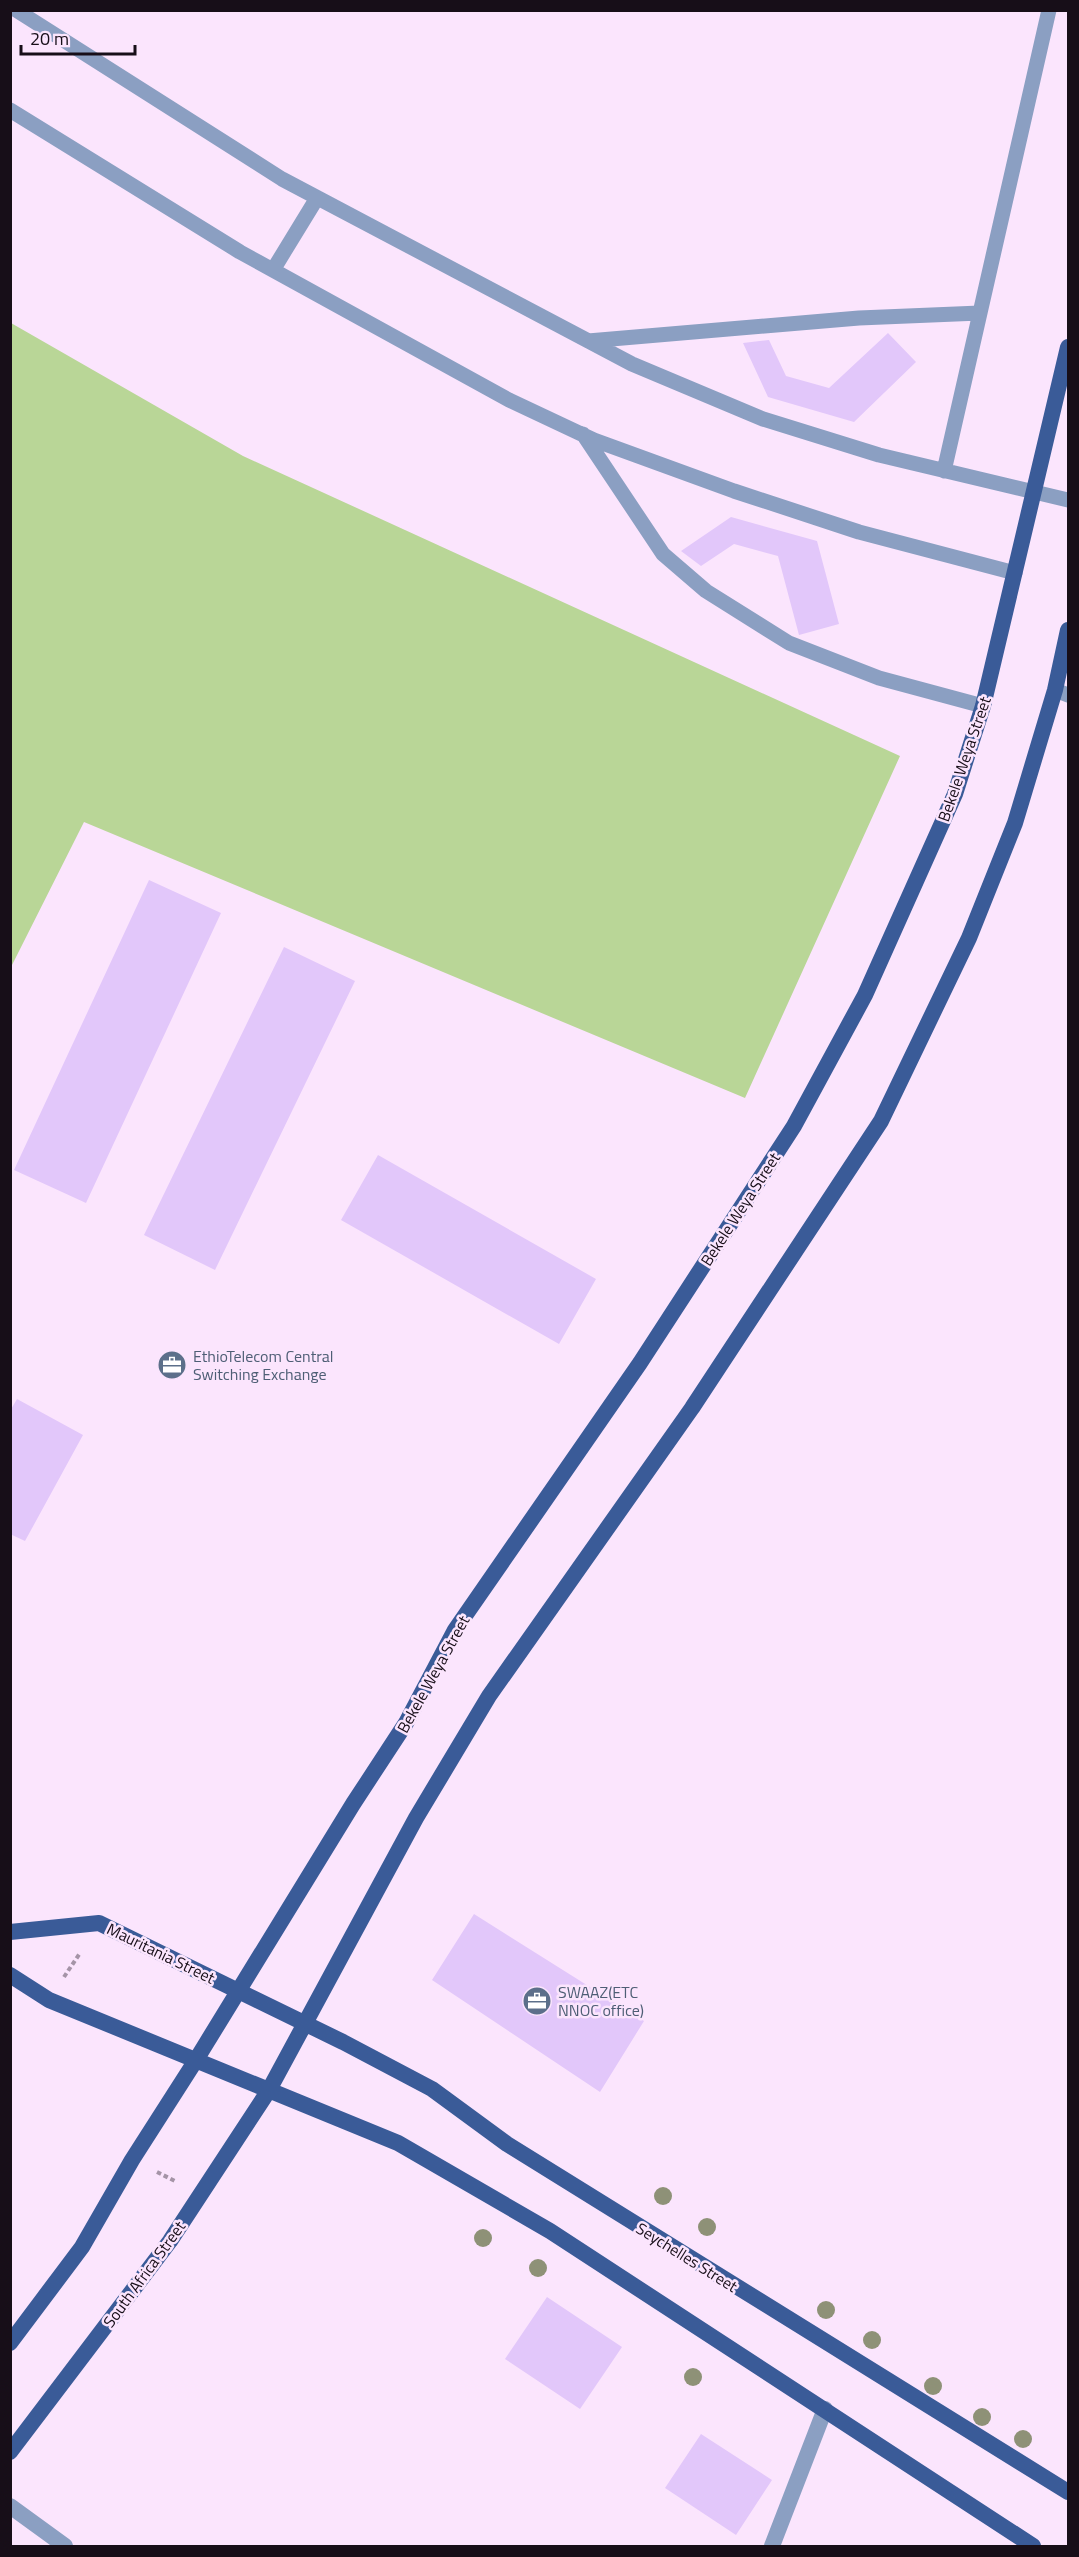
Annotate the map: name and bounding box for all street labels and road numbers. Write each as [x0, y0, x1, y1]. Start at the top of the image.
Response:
street label: Bekele Weya Street [931, 693, 997, 825]
street label: Bekele Weya Street [694, 1147, 786, 1270]
street label: Bekele Weya Street [391, 1611, 475, 1737]
street label: Mauritania Street [103, 1916, 219, 1990]
street label: South Africa Street [97, 2215, 191, 2332]
street label: Seychelles Street [632, 2216, 743, 2298]

